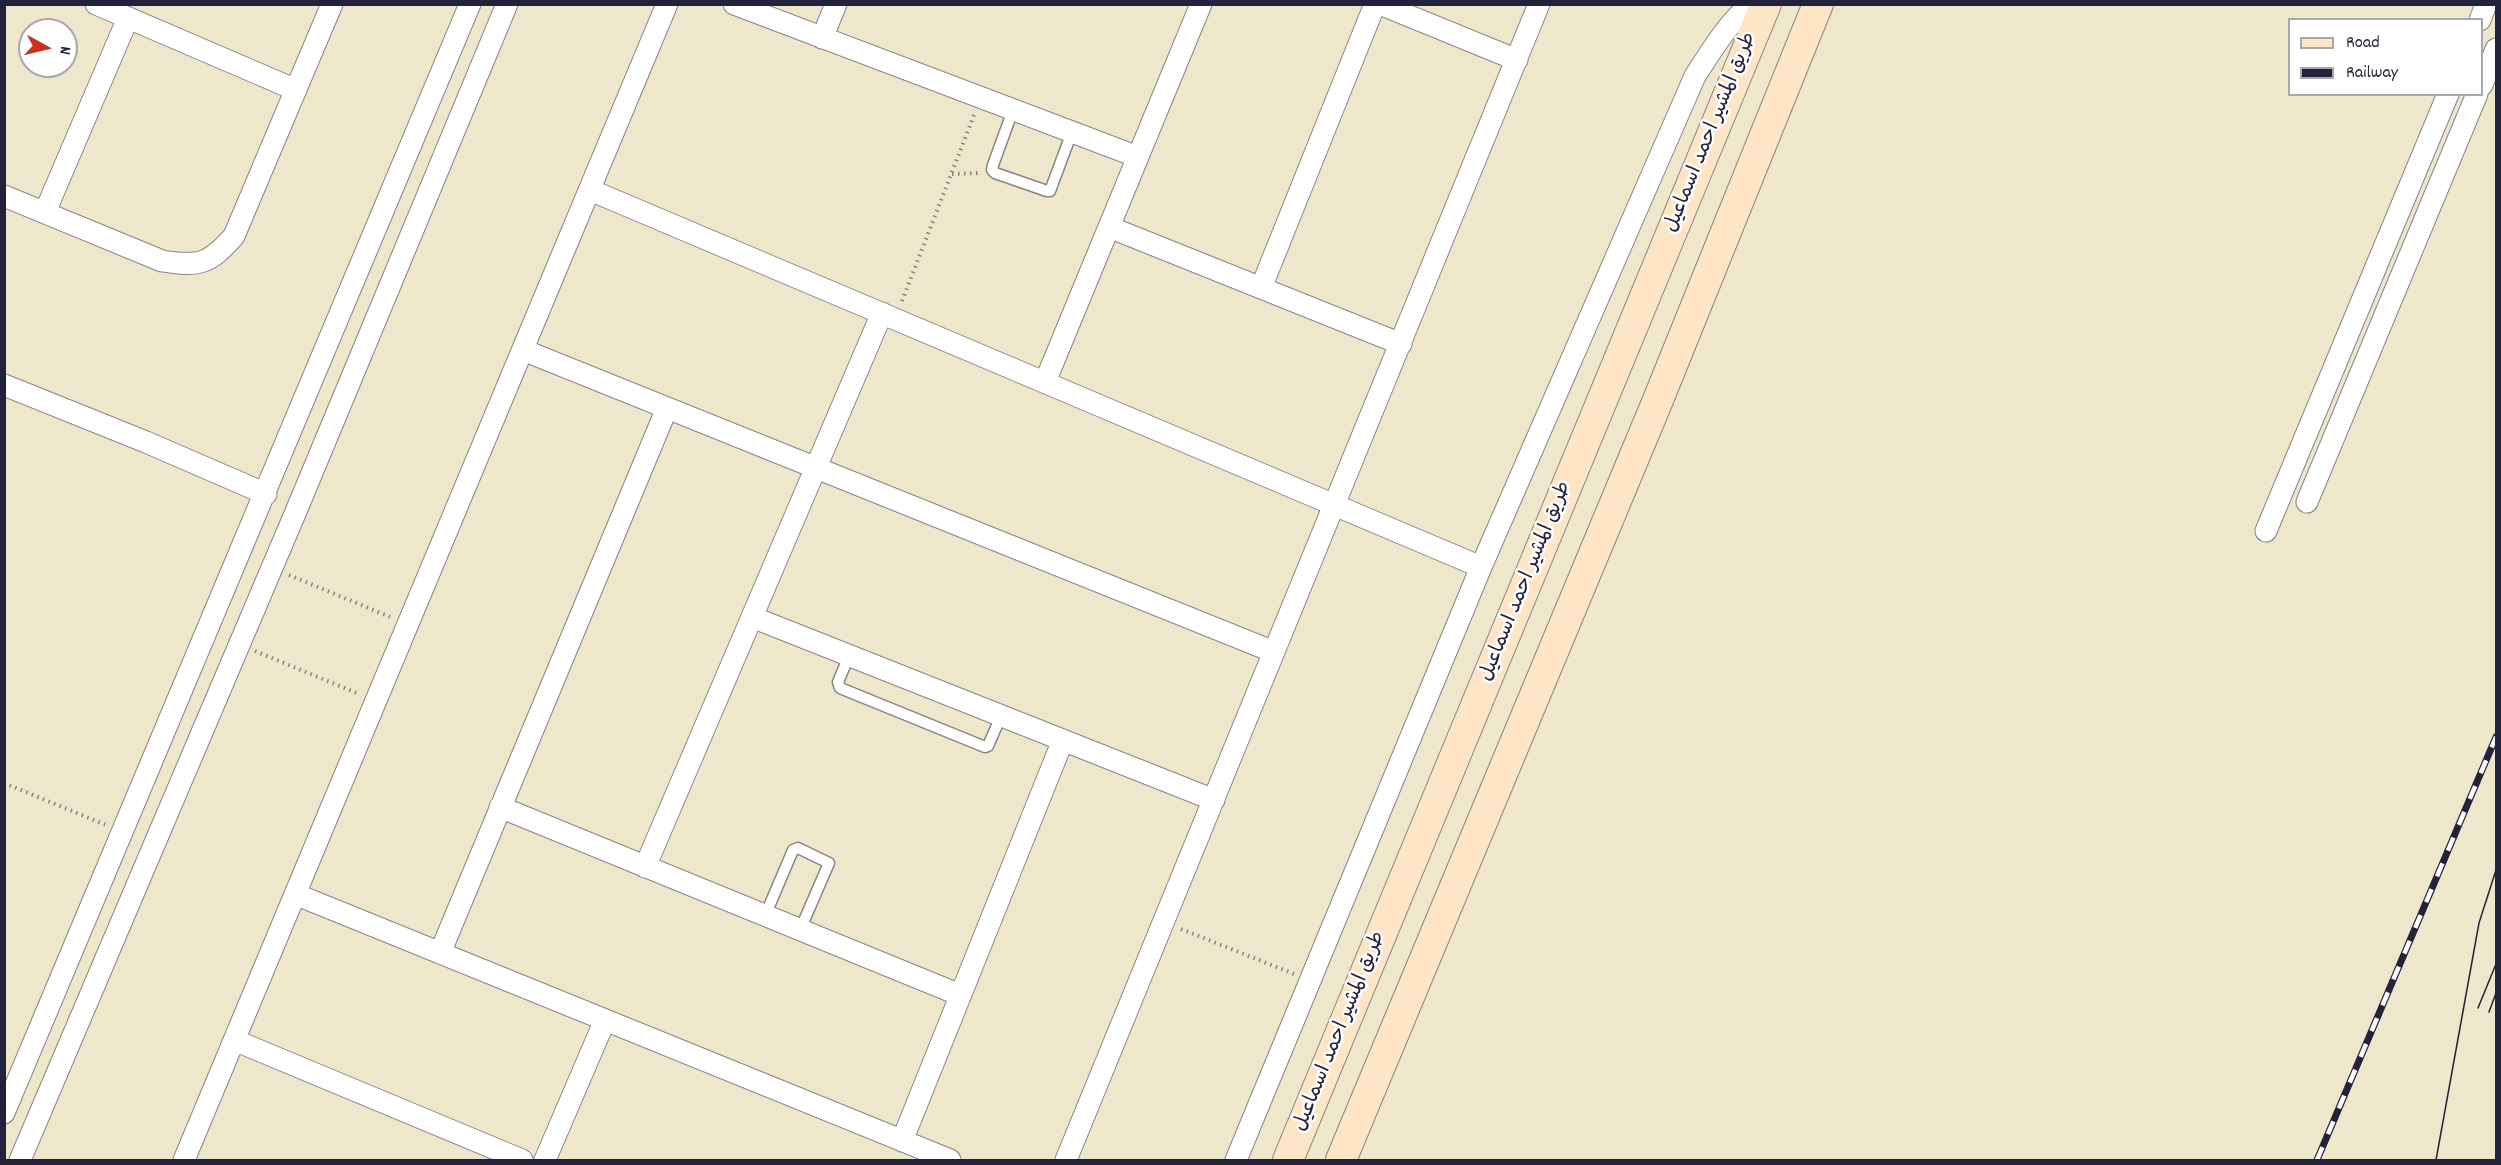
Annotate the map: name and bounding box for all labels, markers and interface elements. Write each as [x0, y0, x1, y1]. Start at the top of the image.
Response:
north arrow [18, 18, 78, 78]
legend [2288, 18, 2483, 96]
street label: طريق المشير احمد اسماعيل [1661, 30, 1763, 236]
text: Road [2346, 31, 2380, 56]
text: N [52, 45, 76, 56]
text: Railway [2346, 61, 2398, 86]
street label: طريق المشير احمد اسماعيل [1476, 479, 1578, 685]
street label: طريق المشير احمد اسماعيل [1290, 929, 1392, 1135]

